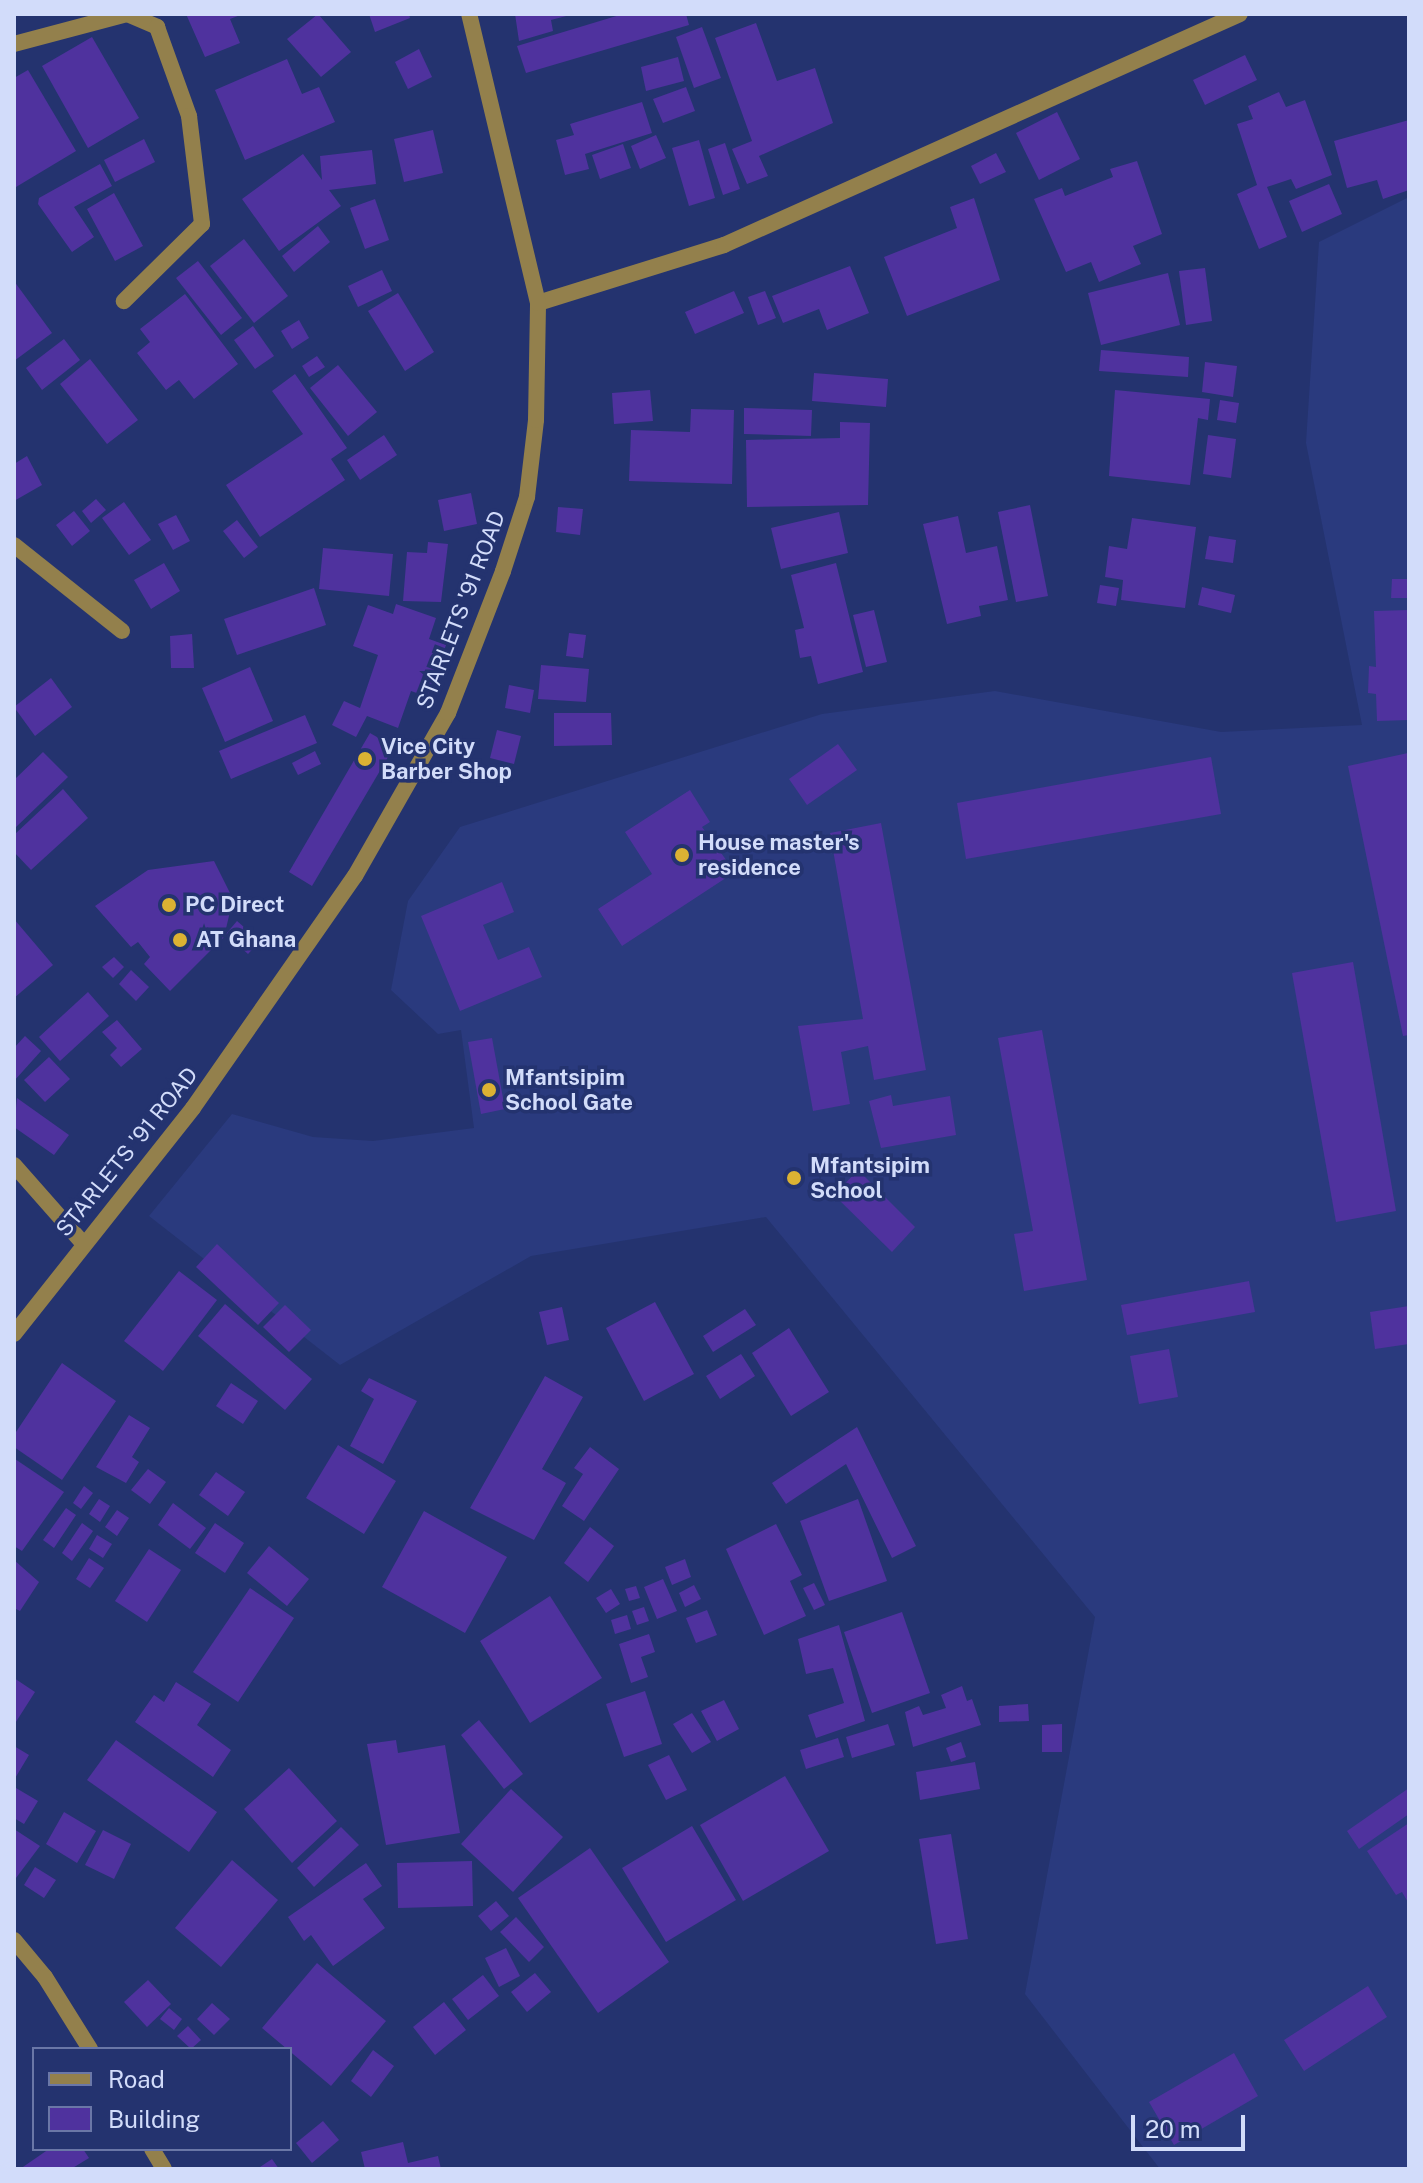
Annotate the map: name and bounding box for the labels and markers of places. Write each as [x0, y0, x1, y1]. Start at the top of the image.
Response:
place label: Vice City Barber Shop [381, 733, 512, 784]
marker: Vice City Barber Shop [356, 750, 374, 768]
place label: House master's residence [698, 829, 860, 880]
marker: House master's residence [673, 846, 691, 864]
place label: PC Direct [185, 892, 284, 918]
marker: PC Direct [160, 896, 178, 914]
place label: AT Ghana [196, 927, 296, 953]
marker: AT Ghana [171, 931, 189, 949]
place label: Mfantsipim School Gate [505, 1064, 633, 1116]
marker: Mfantsipim School Gate [480, 1081, 498, 1099]
place label: Mfantsipim School [810, 1152, 930, 1204]
marker: Mfantsipim School [785, 1169, 803, 1187]

